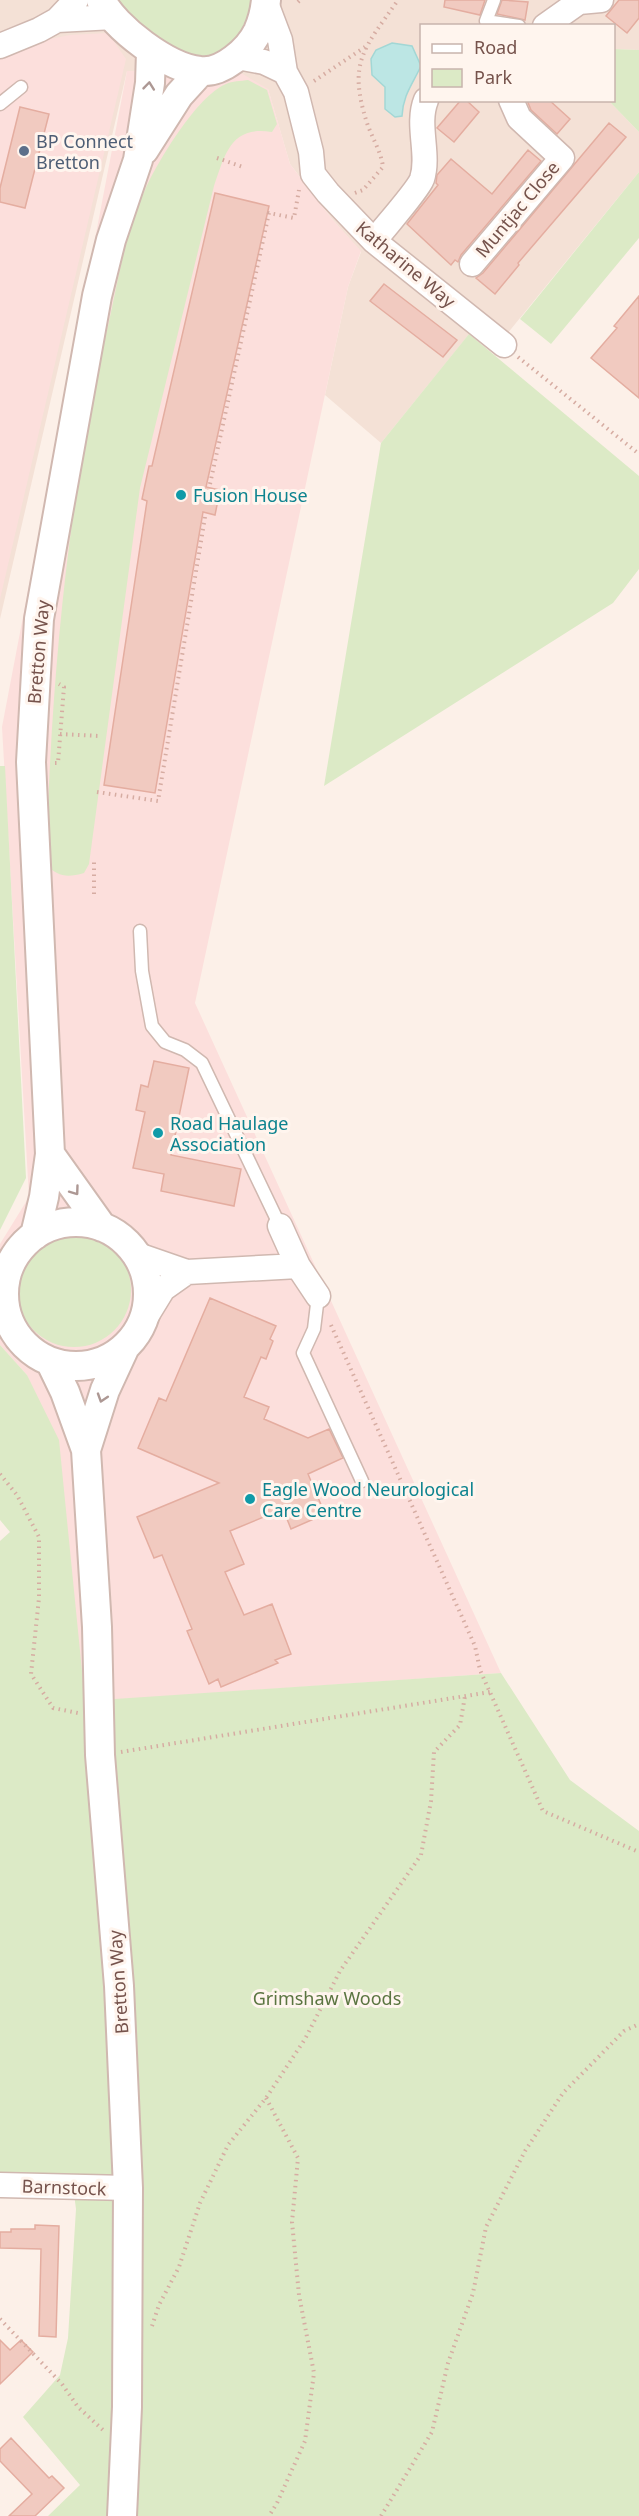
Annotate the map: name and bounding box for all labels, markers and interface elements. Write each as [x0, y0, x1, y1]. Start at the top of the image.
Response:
legend [420, 24, 615, 102]
text: Road [474, 35, 517, 59]
text: Park [474, 65, 512, 89]
one-way arrow [142, 81, 155, 90]
place label: BP Connect Bretton [36, 129, 134, 174]
marker: BP Connect Bretton [17, 144, 31, 158]
street label: Muntjac Close [470, 156, 564, 262]
street label: Katharine Way [351, 215, 461, 313]
place label: Fusion House [193, 483, 308, 507]
marker: Fusion House [174, 488, 188, 502]
street label: Bretton Way [22, 598, 55, 705]
place label: Road Haulage Association [170, 1111, 288, 1156]
marker: Road Haulage Association [151, 1126, 165, 1140]
one-way arrow [68, 1185, 79, 1196]
one-way arrow [97, 1392, 110, 1403]
place label: Eagle Wood Neurological Care Centre [262, 1477, 474, 1522]
marker: Eagle Wood Neurological Care Centre [243, 1492, 257, 1506]
street label: Bretton Way [102, 1928, 134, 2035]
park label: Grimshaw Woods [253, 1986, 401, 2010]
street label: Barnstock [21, 2174, 107, 2200]

